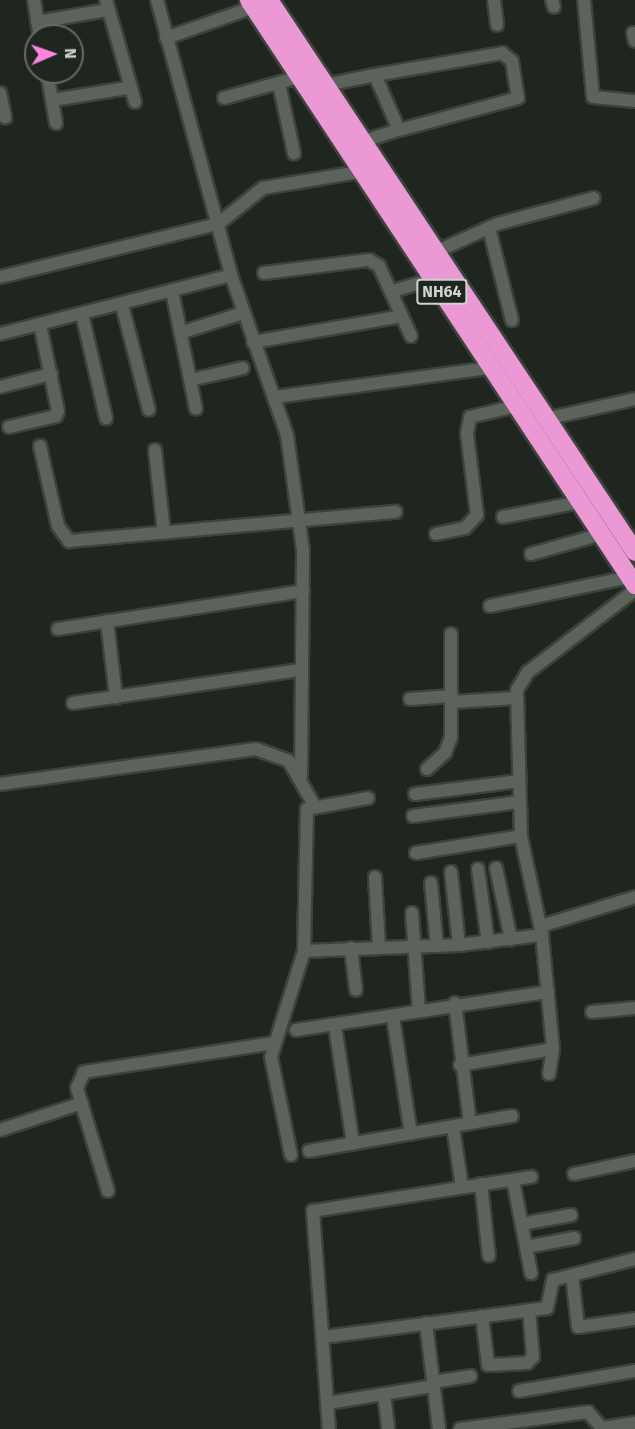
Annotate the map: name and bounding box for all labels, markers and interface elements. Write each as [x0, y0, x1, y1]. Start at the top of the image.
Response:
north arrow [24, 24, 84, 84]
text: N [61, 48, 80, 59]
road number: NH64 [415, 279, 469, 305]

